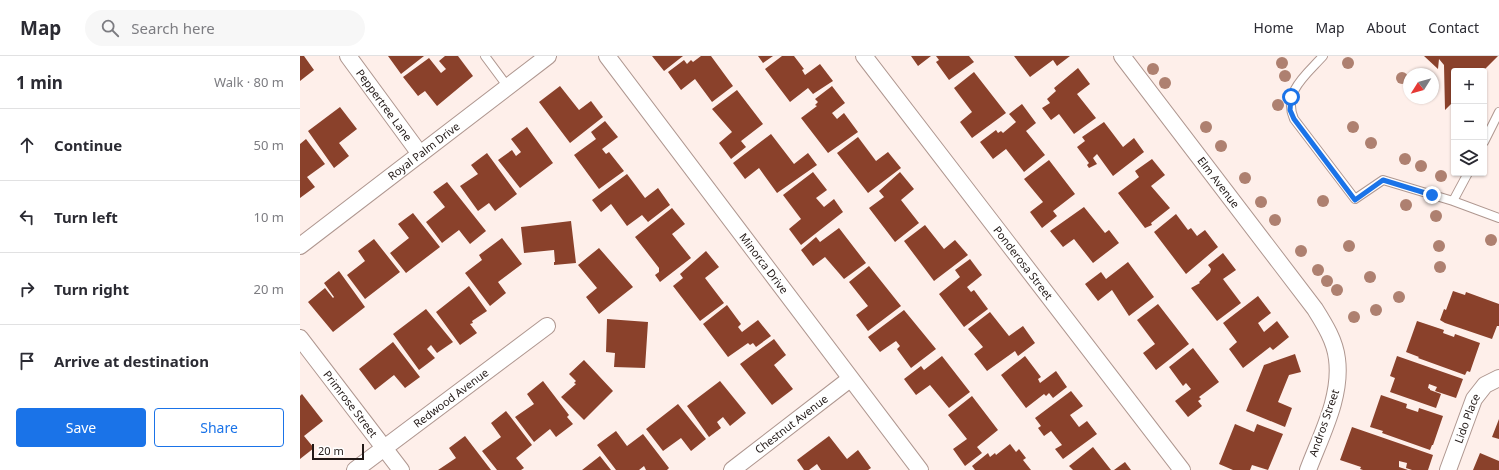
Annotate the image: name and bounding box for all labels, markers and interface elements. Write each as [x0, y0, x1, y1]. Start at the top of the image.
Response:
search box [85, 10, 365, 46]
text: Map [20, 15, 61, 41]
icon: search [99, 17, 121, 39]
text: Search here [131, 18, 215, 38]
text: Home [1254, 18, 1293, 37]
text: Map [1315, 18, 1345, 37]
text: About [1367, 18, 1406, 37]
text: Contact [1428, 18, 1479, 37]
street label: Peppertree Lane [353, 66, 416, 144]
north arrow [1403, 68, 1439, 104]
map controls [1451, 68, 1487, 176]
button: + [1451, 68, 1487, 104]
text: 1 min [16, 71, 63, 94]
text: Walk · 80 m [214, 73, 284, 91]
route start [1282, 88, 1300, 106]
button: − [1451, 104, 1487, 140]
street label: Royal Palm Drive [384, 118, 463, 183]
icon: ahead [16, 134, 38, 156]
text: Continue [54, 135, 122, 155]
text: 50 m [254, 136, 284, 154]
button: layers [1451, 140, 1487, 176]
street label: Elm Avenue [1194, 153, 1243, 211]
route end [1423, 186, 1441, 204]
icon: left [16, 206, 38, 228]
text: Turn left [54, 207, 118, 227]
text: 10 m [254, 208, 284, 226]
street label: Ponderosa Street [990, 223, 1057, 303]
street label: Minorca Drive [736, 230, 792, 296]
icon: right [16, 278, 38, 300]
text: Turn right [54, 279, 129, 299]
text: 20 m [254, 280, 284, 298]
icon: arrive [16, 350, 38, 372]
text: Arrive at destination [54, 351, 209, 371]
street label: Redwood Avenue [410, 365, 491, 431]
street label: Primrose Street [320, 367, 381, 440]
street label: Andros Street [1305, 387, 1342, 459]
street label: Lido Place [1450, 390, 1483, 445]
street label: Chestnut Avenue [751, 391, 831, 457]
button: Save [16, 408, 146, 447]
button: Share [154, 408, 284, 447]
scale bar [312, 442, 364, 461]
text: 20 m [318, 443, 344, 458]

